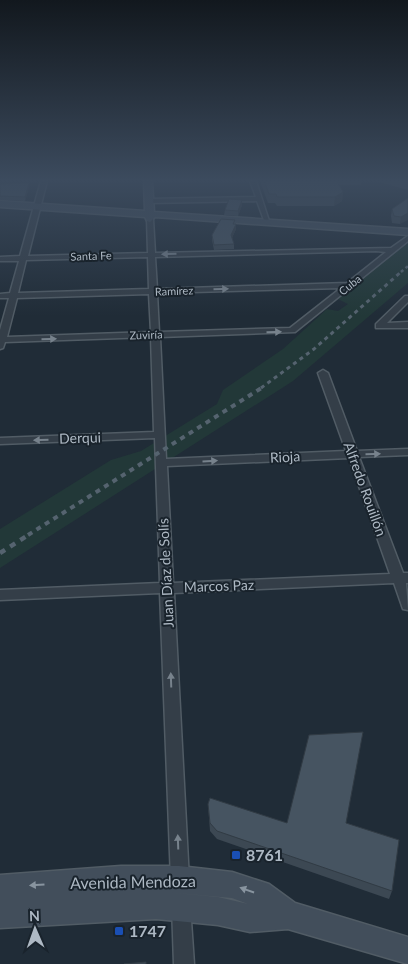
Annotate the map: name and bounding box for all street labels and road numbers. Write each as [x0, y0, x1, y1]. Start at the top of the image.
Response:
street label: Santa Fe [70, 248, 112, 263]
street label: Cuba [336, 272, 364, 298]
street label: Ramírez [155, 283, 193, 298]
street label: Zuviría [129, 327, 163, 342]
street label: Derqui [59, 428, 101, 447]
street label: Alfredo Rouillón [341, 439, 390, 538]
street label: Rioja [269, 447, 301, 466]
street label: Juan Díaz de Solís [154, 518, 177, 628]
street label: Marcos Paz [184, 576, 254, 595]
street label: Avenida Mendoza [70, 871, 196, 892]

